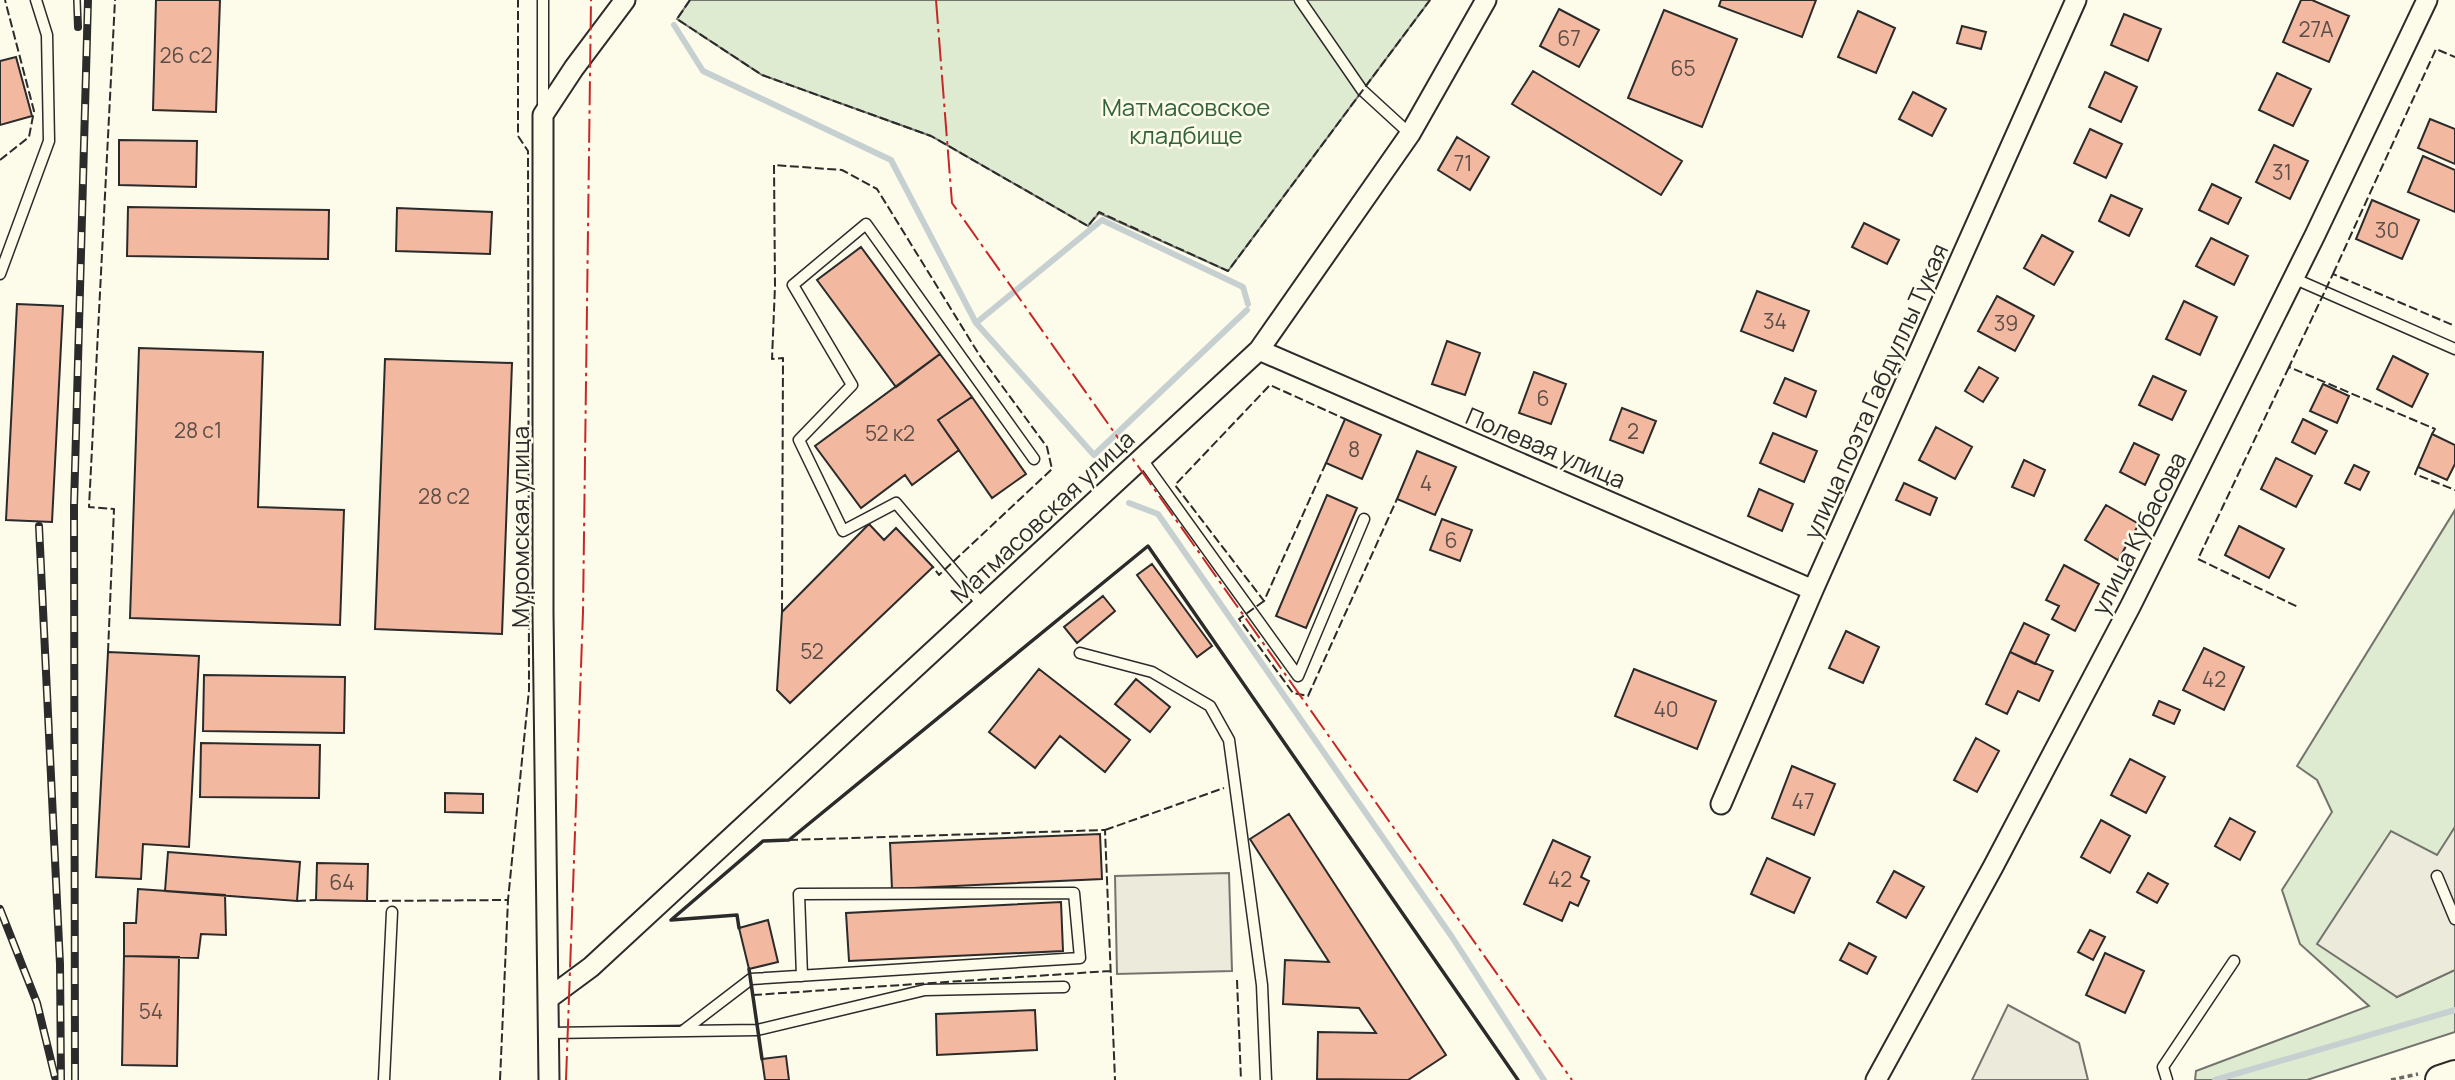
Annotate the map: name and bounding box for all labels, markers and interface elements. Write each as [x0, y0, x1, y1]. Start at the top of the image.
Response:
house number: 27А [2299, 15, 2333, 43]
house number: 67 [1557, 24, 1581, 52]
house number: 26 с2 [160, 41, 212, 69]
house number: 65 [1670, 54, 1696, 82]
park label: Матмасовское кладбище [1102, 90, 1270, 151]
house number: 71 [1454, 149, 1472, 177]
house number: 31 [2272, 158, 2292, 186]
house number: 30 [2375, 216, 2399, 244]
street label: улица поэта Габдуллы Тукая [1795, 238, 1955, 544]
house number: 34 [1763, 307, 1787, 335]
house number: 39 [1994, 309, 2018, 337]
house number: 6 [1536, 384, 1550, 412]
street label: Полевая улица [1461, 398, 1631, 496]
house number: 28 с1 [174, 416, 222, 444]
house number: 2 [1627, 417, 1639, 445]
house number: 52 к2 [865, 419, 915, 447]
street label: Матмасовская улица [943, 422, 1141, 610]
street label: Муромская улица [503, 426, 536, 628]
house number: 8 [1348, 435, 1360, 463]
street label: улица Кубасова [2083, 446, 2193, 620]
house number: 4 [1420, 469, 1432, 497]
house number: 28 с2 [418, 482, 470, 510]
house number: 6 [1444, 526, 1458, 554]
house number: 52 [800, 637, 824, 665]
house number: 42 [2202, 665, 2226, 693]
house number: 40 [1653, 695, 1679, 723]
house number: 47 [1792, 787, 1814, 815]
house number: 42 [1548, 865, 1572, 893]
house number: 64 [329, 868, 355, 896]
house number: 54 [139, 997, 163, 1025]

